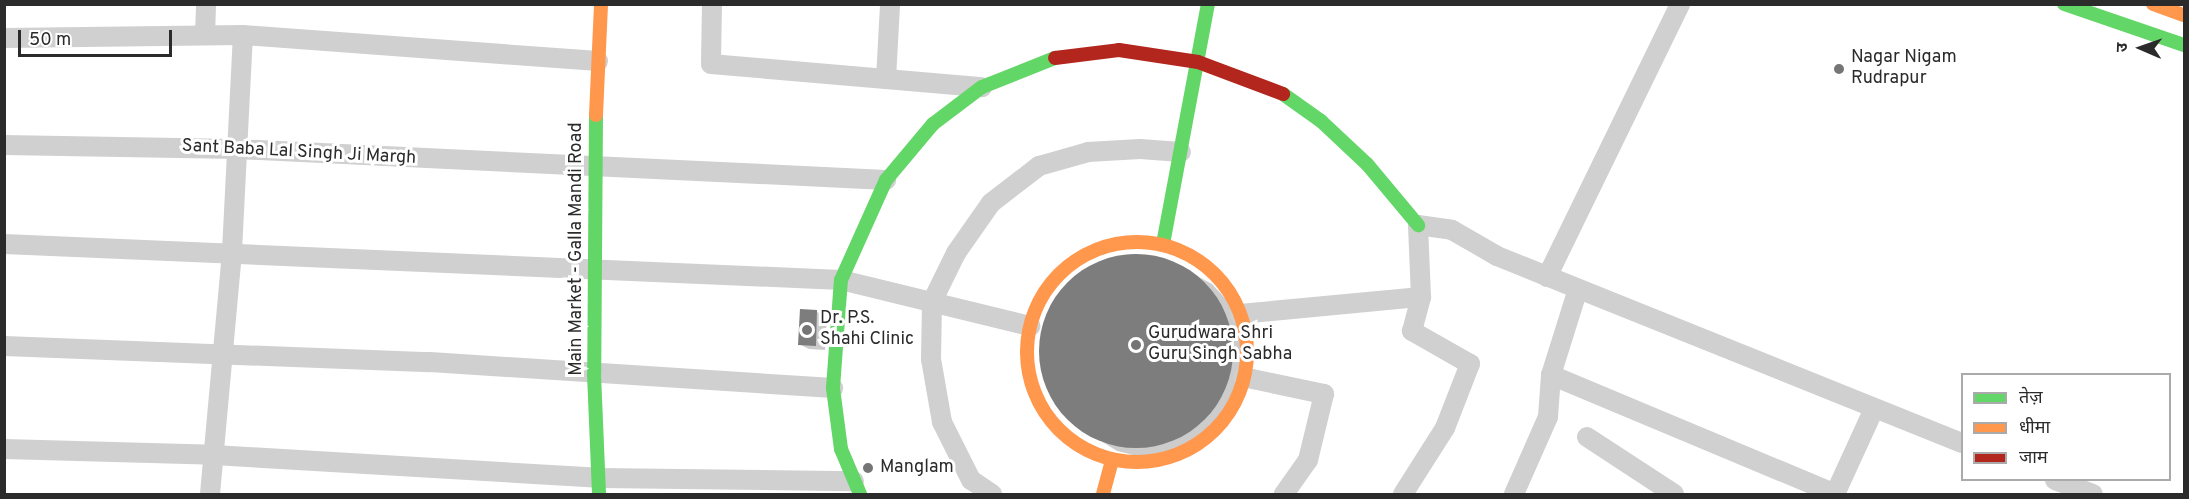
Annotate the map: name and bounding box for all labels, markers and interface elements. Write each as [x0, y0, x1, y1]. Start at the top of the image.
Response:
scale bar [21, 18, 176, 56]
north arrow [2111, 18, 2171, 78]
text: 50 m [29, 29, 71, 52]
text: उ [2113, 42, 2133, 52]
place label: Nagar Nigam Rudrapur [1851, 48, 1957, 90]
marker: Nagar Nigam Rudrapur [1832, 62, 1846, 76]
street label: Main Market - Galla Mandi Road [566, 122, 588, 376]
street label: Sant Baba Lal Singh Ji Margh [181, 136, 417, 170]
place label: Dr. P.S. Shahi Clinic [820, 309, 914, 352]
marker: Dr. P.S. Shahi Clinic [798, 321, 816, 339]
place label: Gurudwara Shri Guru Singh Sabha [1148, 324, 1292, 366]
marker: Gurudwara Shri Guru Singh Sabha [1129, 338, 1143, 352]
legend [1961, 373, 2171, 481]
text: तेज़ [2019, 387, 2043, 410]
text: धीमा [2019, 417, 2050, 440]
text: जाम [2019, 447, 2048, 470]
place label: Manglam [880, 457, 954, 479]
marker: Manglam [861, 461, 875, 475]

